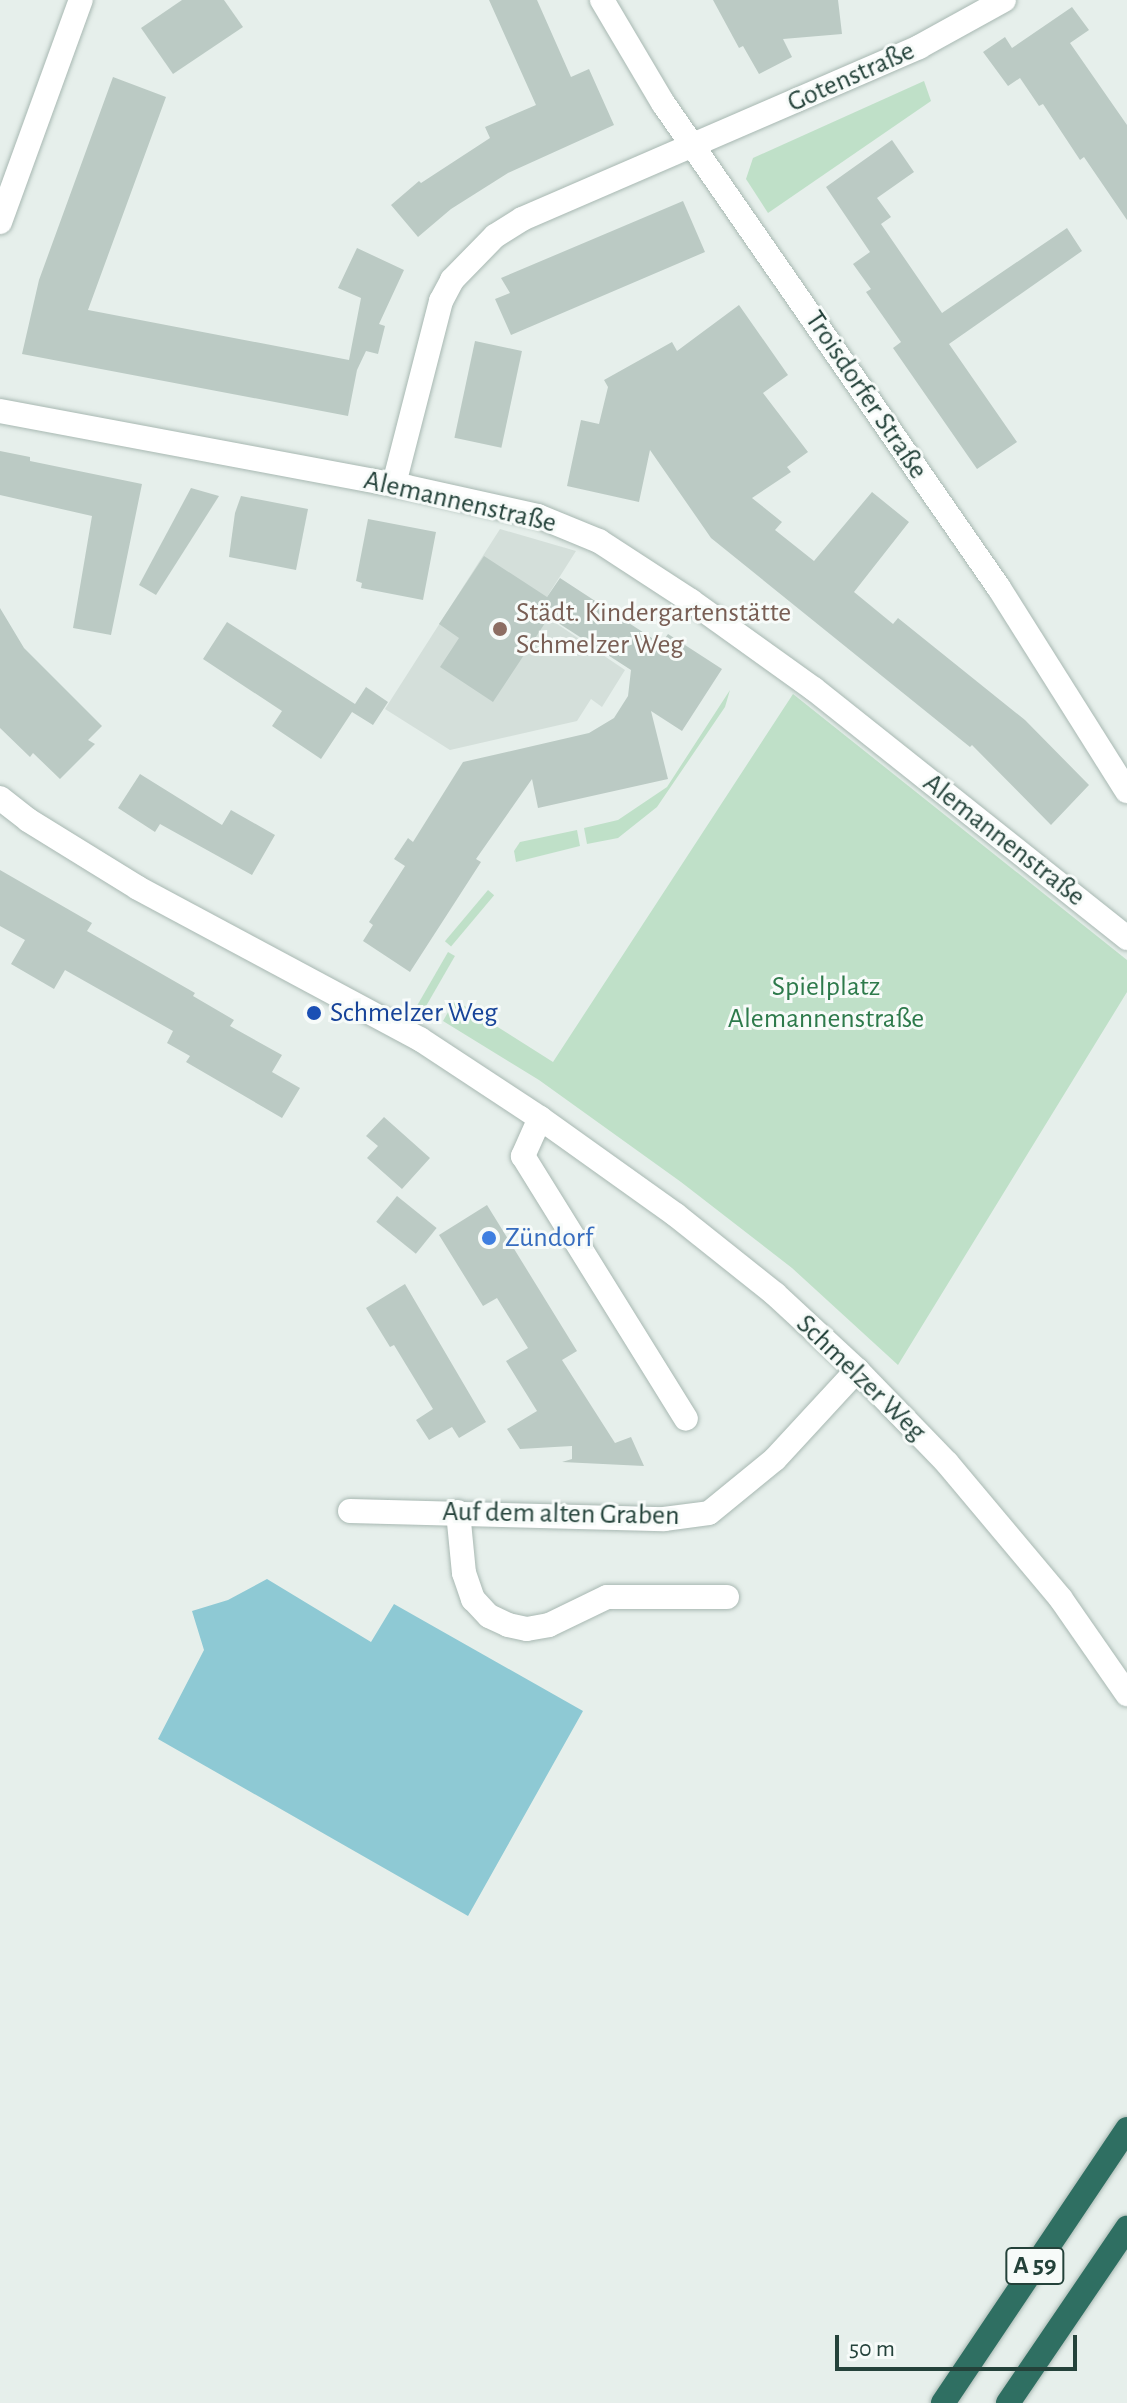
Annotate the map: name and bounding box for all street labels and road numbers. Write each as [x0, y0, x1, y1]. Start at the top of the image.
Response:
street label: Gotenstraße [782, 34, 920, 120]
street label: Troisdorfer Straße [797, 304, 935, 486]
street label: Alemannenstraße [361, 464, 559, 540]
street label: Alemannenstraße [916, 766, 1092, 914]
street label: Schmelzer Weg [789, 1308, 933, 1448]
street label: Auf dem alten Graben [442, 1495, 680, 1533]
road number: A 59 [1005, 2244, 1065, 2288]

